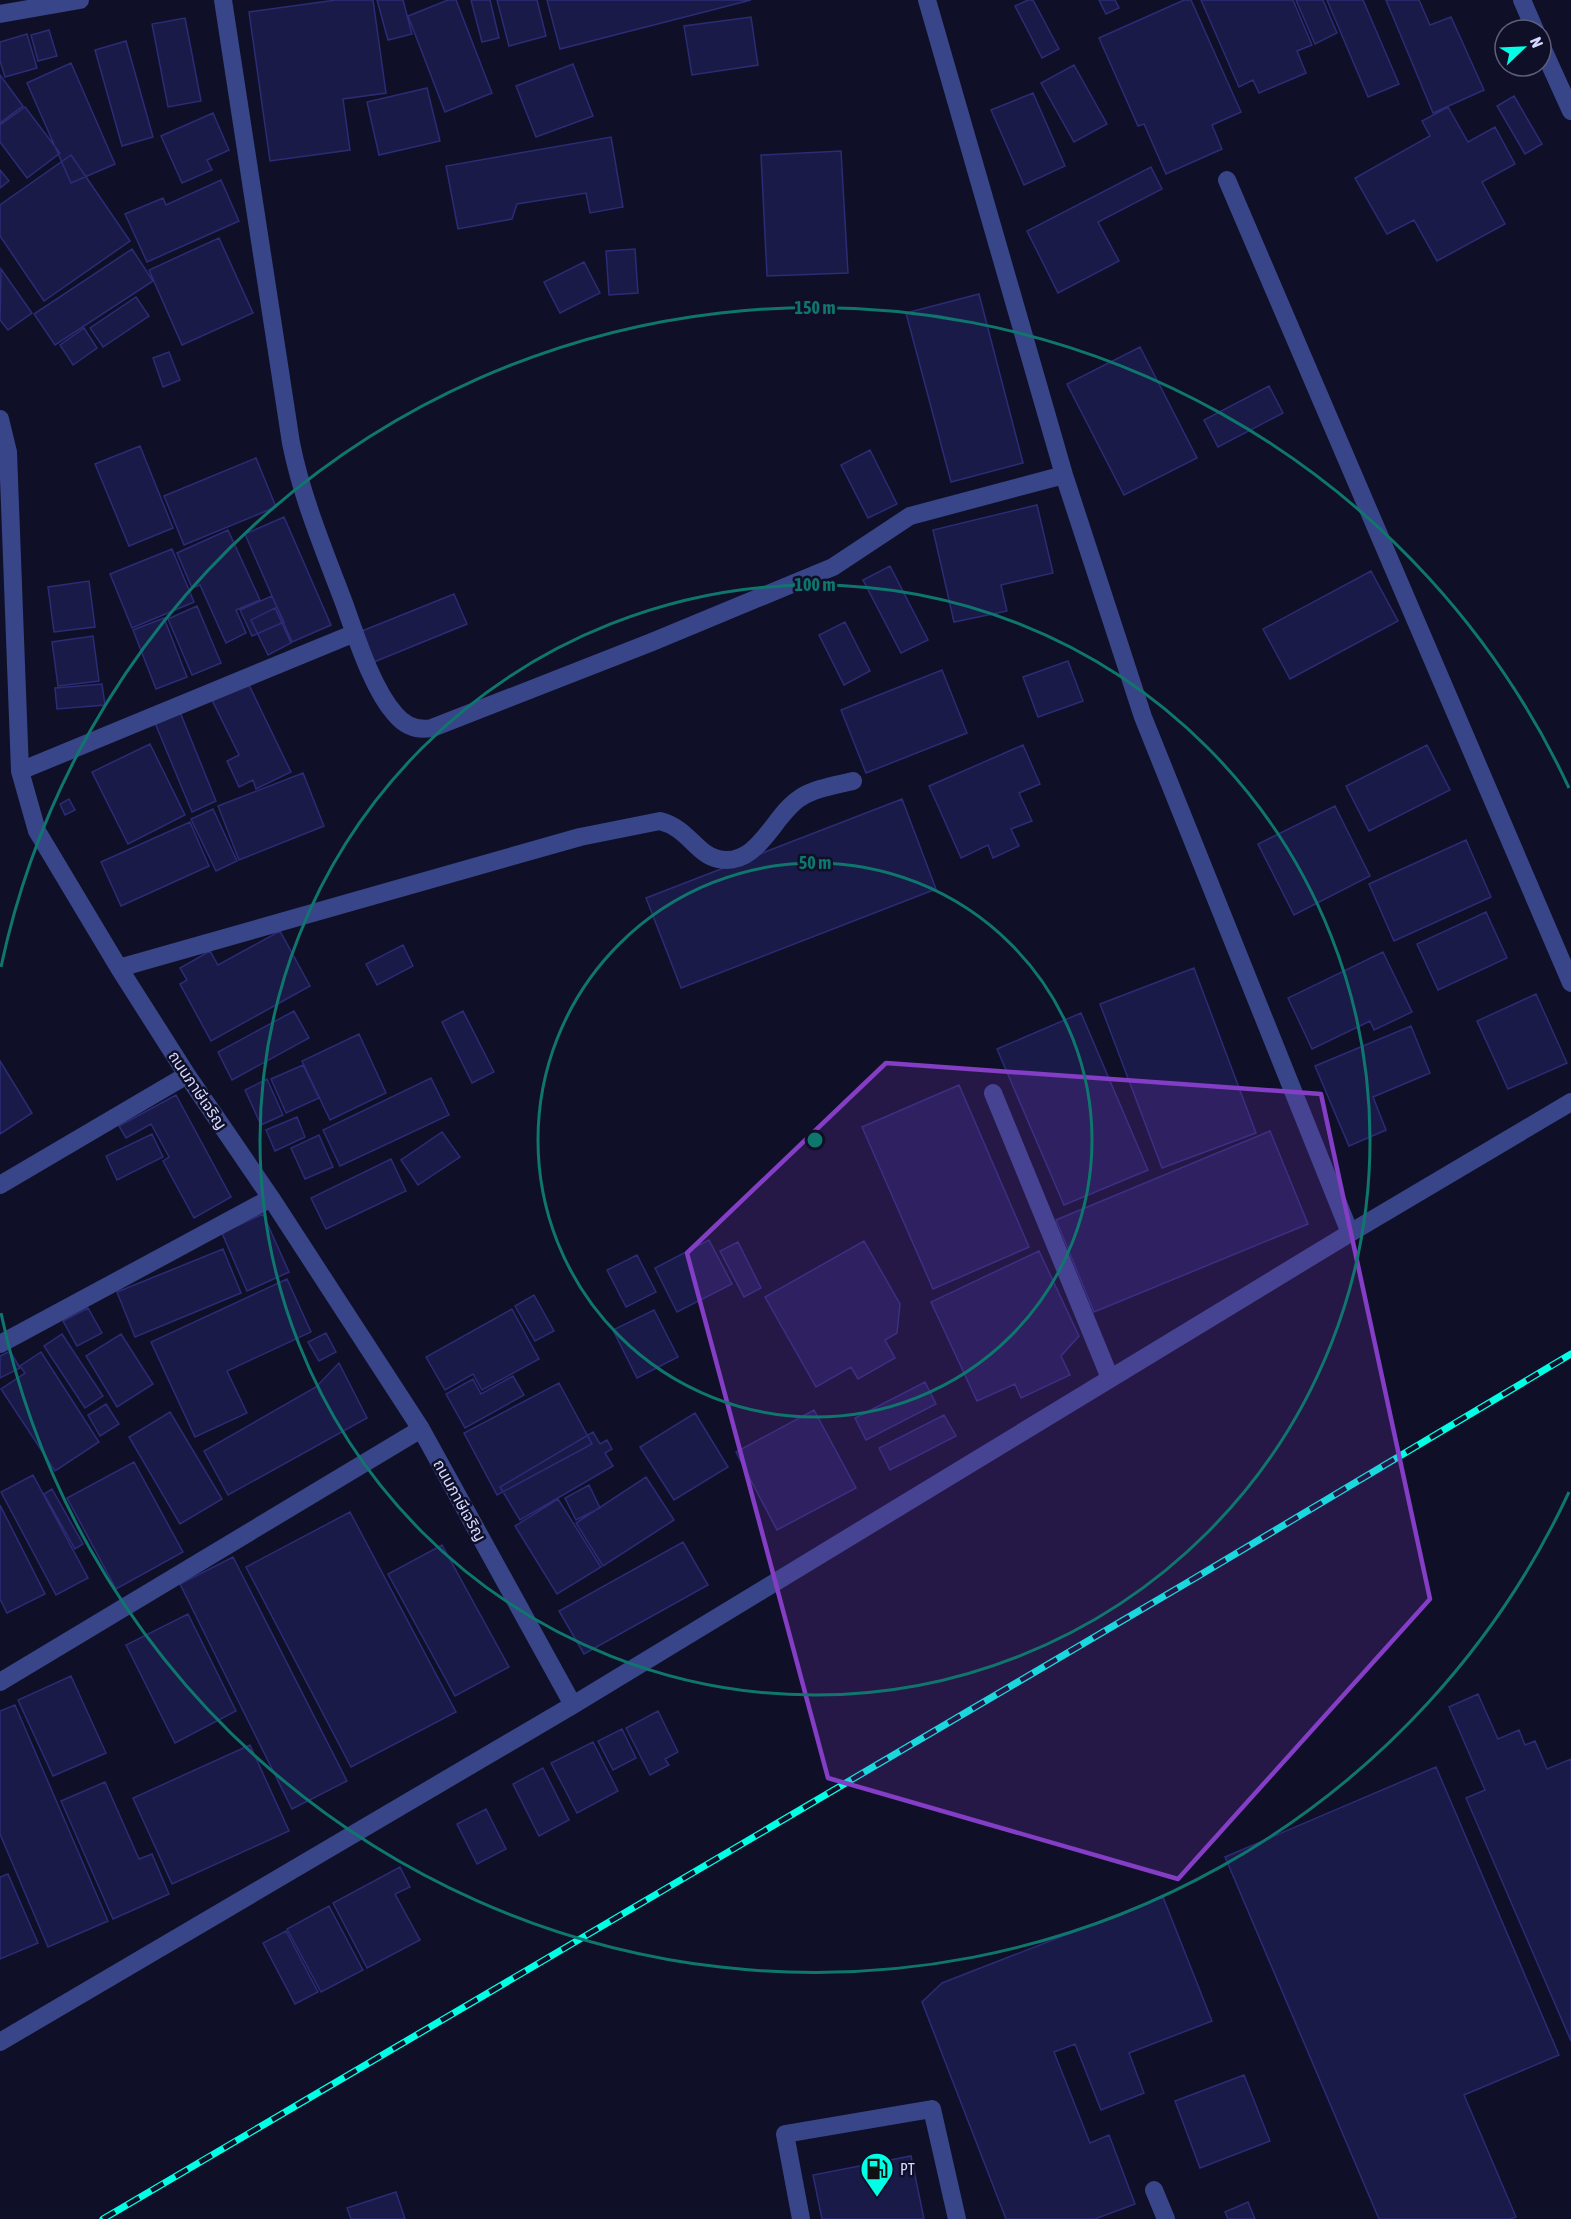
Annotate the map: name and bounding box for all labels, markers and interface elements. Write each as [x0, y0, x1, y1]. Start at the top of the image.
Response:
north arrow [1493, 18, 1553, 78]
text: N [1527, 34, 1547, 50]
text: 150 m [795, 297, 835, 318]
text: 100 m [795, 574, 835, 595]
text: 50 m [799, 852, 831, 873]
street label: ถนนภาษีเจริญ [165, 1047, 231, 1133]
centre of rings [805, 1130, 825, 1150]
street label: ถนนภาษีเจริญ [430, 1456, 490, 1544]
fuel station icon: PT [859, 2151, 895, 2198]
place label: PT [900, 2160, 915, 2178]

